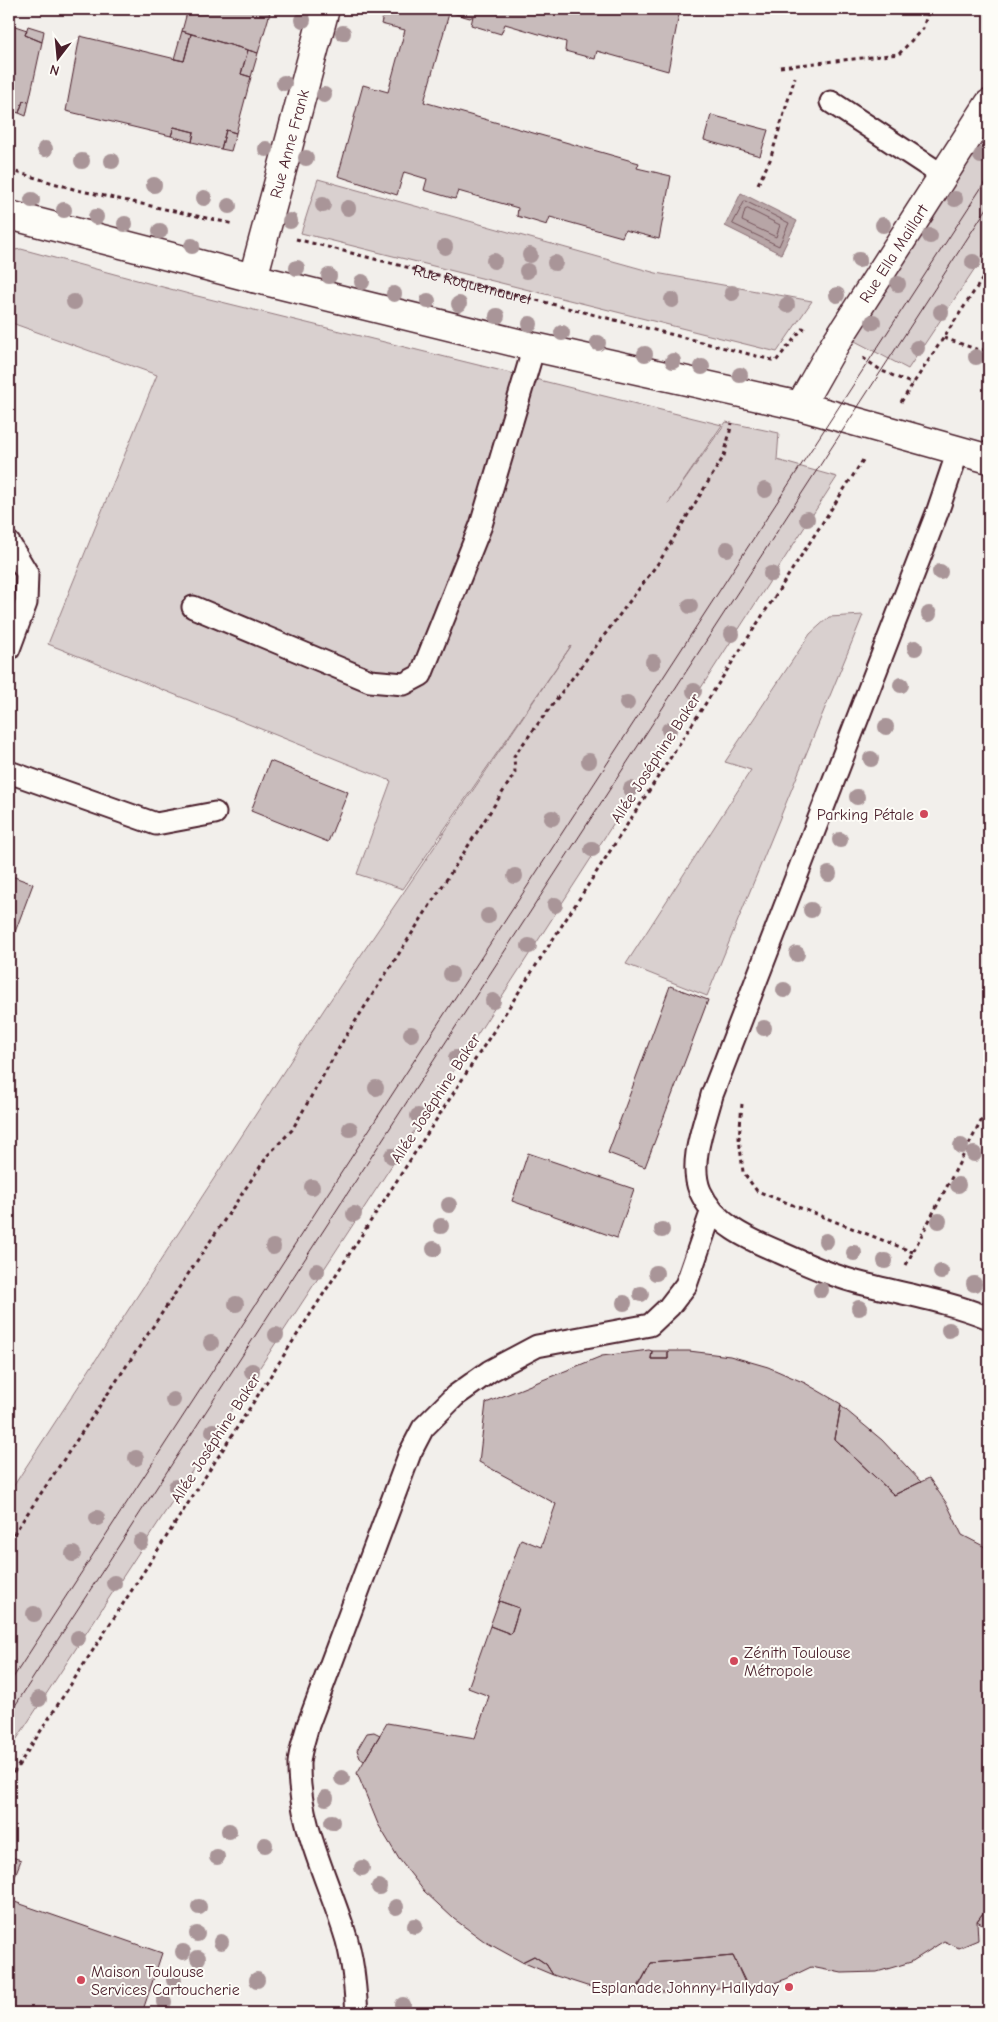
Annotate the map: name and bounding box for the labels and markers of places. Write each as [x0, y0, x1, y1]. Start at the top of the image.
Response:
place label: Parking Pétale [817, 806, 914, 824]
marker: Parking Pétale [918, 808, 930, 820]
place label: Zénith Toulouse Métropole [744, 1644, 851, 1680]
marker: Zénith Toulouse Métropole [728, 1655, 740, 1667]
place label: Maison Toulouse Services Cartoucherie [91, 1963, 240, 1999]
marker: Maison Toulouse Services Cartoucherie [75, 1974, 87, 1986]
place label: Esplanade Johnny Hallyday [591, 1979, 780, 1997]
marker: Esplanade Johnny Hallyday [783, 1981, 795, 1993]

